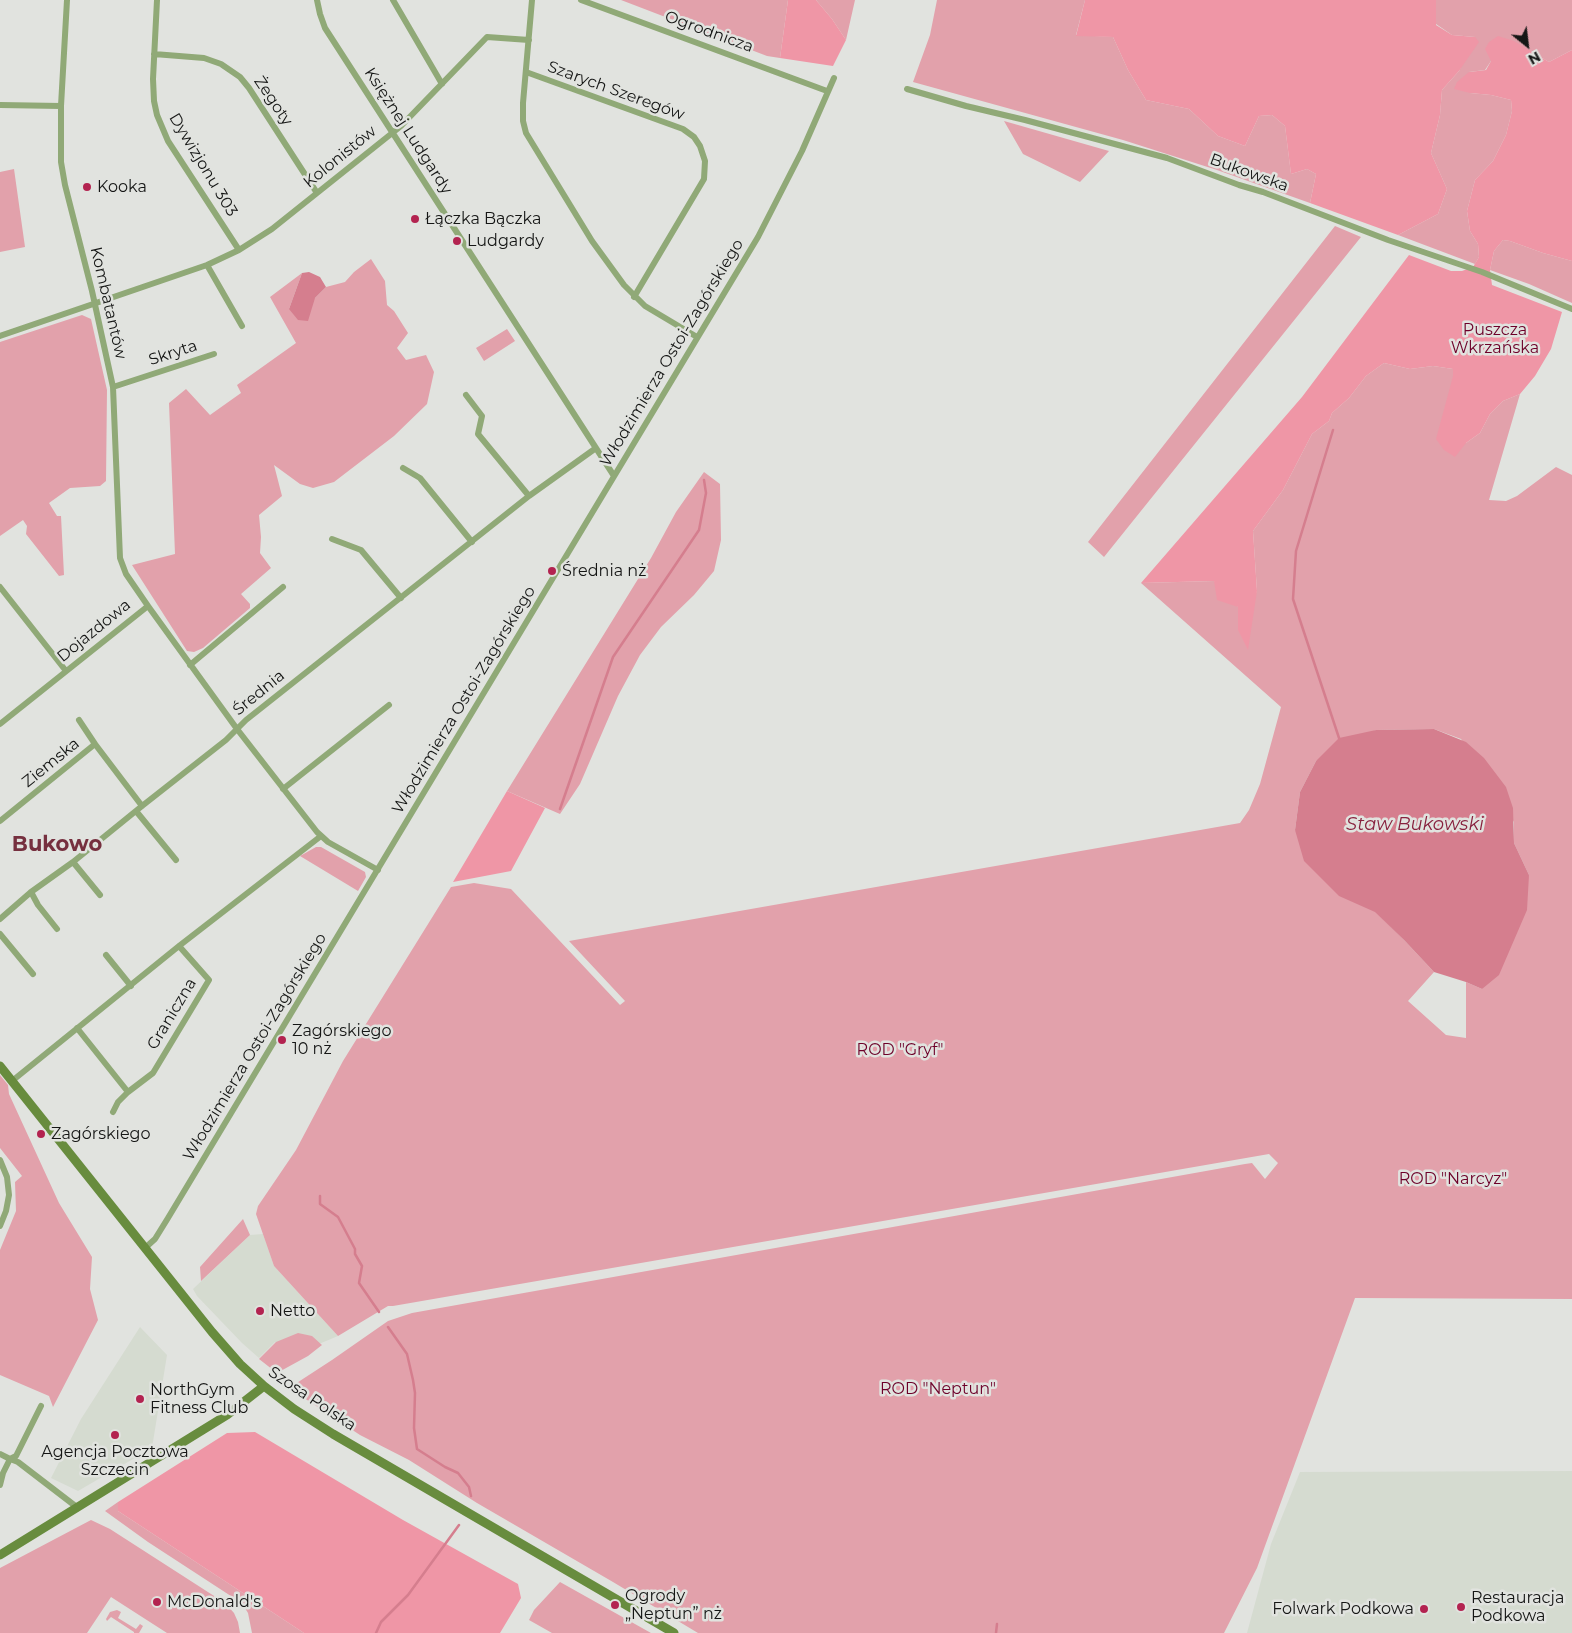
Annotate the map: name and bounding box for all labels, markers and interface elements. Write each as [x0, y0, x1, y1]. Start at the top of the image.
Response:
street label: Ogrodnicza [662, 7, 756, 57]
north arrow [1502, 20, 1552, 70]
text: N [1525, 48, 1544, 69]
street label: Szarych Szeregów [545, 57, 687, 125]
street label: Księżnej Ludgardy [360, 64, 456, 198]
street label: Żegoty [250, 73, 296, 129]
street label: Dywizjonu 303 [165, 110, 241, 220]
street label: Kolonistów [300, 122, 380, 192]
street label: Bukowska [1207, 150, 1291, 196]
place label: Kooka [97, 177, 147, 197]
marker: Kooka [81, 181, 93, 193]
place label: Łączka Bączka [425, 209, 541, 229]
marker: Łączka Bączka [409, 213, 421, 225]
place label: Ludgardy [467, 231, 544, 251]
marker: Ludgardy [451, 235, 463, 247]
street label: Włodzimierza Ostoi-Zagórskiego [596, 236, 748, 470]
street label: Kombatantów [86, 245, 130, 361]
park label: Puszcza Wkrzańska [1451, 320, 1539, 358]
street label: Skryta [146, 336, 200, 370]
place label: Średnia nż [562, 561, 646, 581]
marker: Średnia nż [546, 565, 558, 577]
street label: Włodzimierza Ostoi-Zagórskiego [388, 583, 540, 817]
street label: Dojazdowa [53, 596, 135, 666]
street label: Średnia [229, 666, 289, 720]
street label: Ziemska [19, 734, 83, 792]
water label: Staw Bukowski [1346, 814, 1484, 836]
district label: Bukowo [12, 832, 102, 858]
street label: Włodzimierza Ostoi-Zagórskiego [179, 930, 331, 1164]
street label: Graniczna [143, 975, 201, 1053]
place label: Zagórskiego 10 nż [292, 1021, 392, 1059]
marker: Zagórskiego 10 nż [276, 1034, 288, 1046]
park label: ROD "Gryf" [857, 1040, 943, 1060]
place label: Zagórskiego [51, 1124, 151, 1144]
marker: Zagórskiego [35, 1128, 47, 1140]
park label: ROD "Narcyz" [1399, 1169, 1507, 1189]
place label: Netto [270, 1301, 315, 1321]
marker: Netto [254, 1305, 266, 1317]
street label: Szosa Polska [265, 1363, 359, 1435]
park label: ROD "Neptun" [880, 1379, 996, 1399]
place label: NorthGym Fitness Club [150, 1380, 248, 1418]
marker: NorthGym Fitness Club [134, 1393, 146, 1405]
marker: Agencja Pocztowa Szczecin [109, 1429, 121, 1441]
place label: Agencja Pocztowa Szczecin [41, 1442, 189, 1480]
place label: Ogrody „Neptun” nż [625, 1586, 722, 1624]
place label: Restauracja Podkowa [1471, 1588, 1564, 1626]
place label: McDonald's [167, 1592, 261, 1612]
marker: McDonald's [151, 1596, 163, 1608]
marker: Ogrody „Neptun” nż [609, 1599, 621, 1611]
place label: Folwark Podkowa [1272, 1599, 1414, 1619]
marker: Restauracja Podkowa [1455, 1601, 1467, 1613]
marker: Folwark Podkowa [1418, 1603, 1430, 1615]

